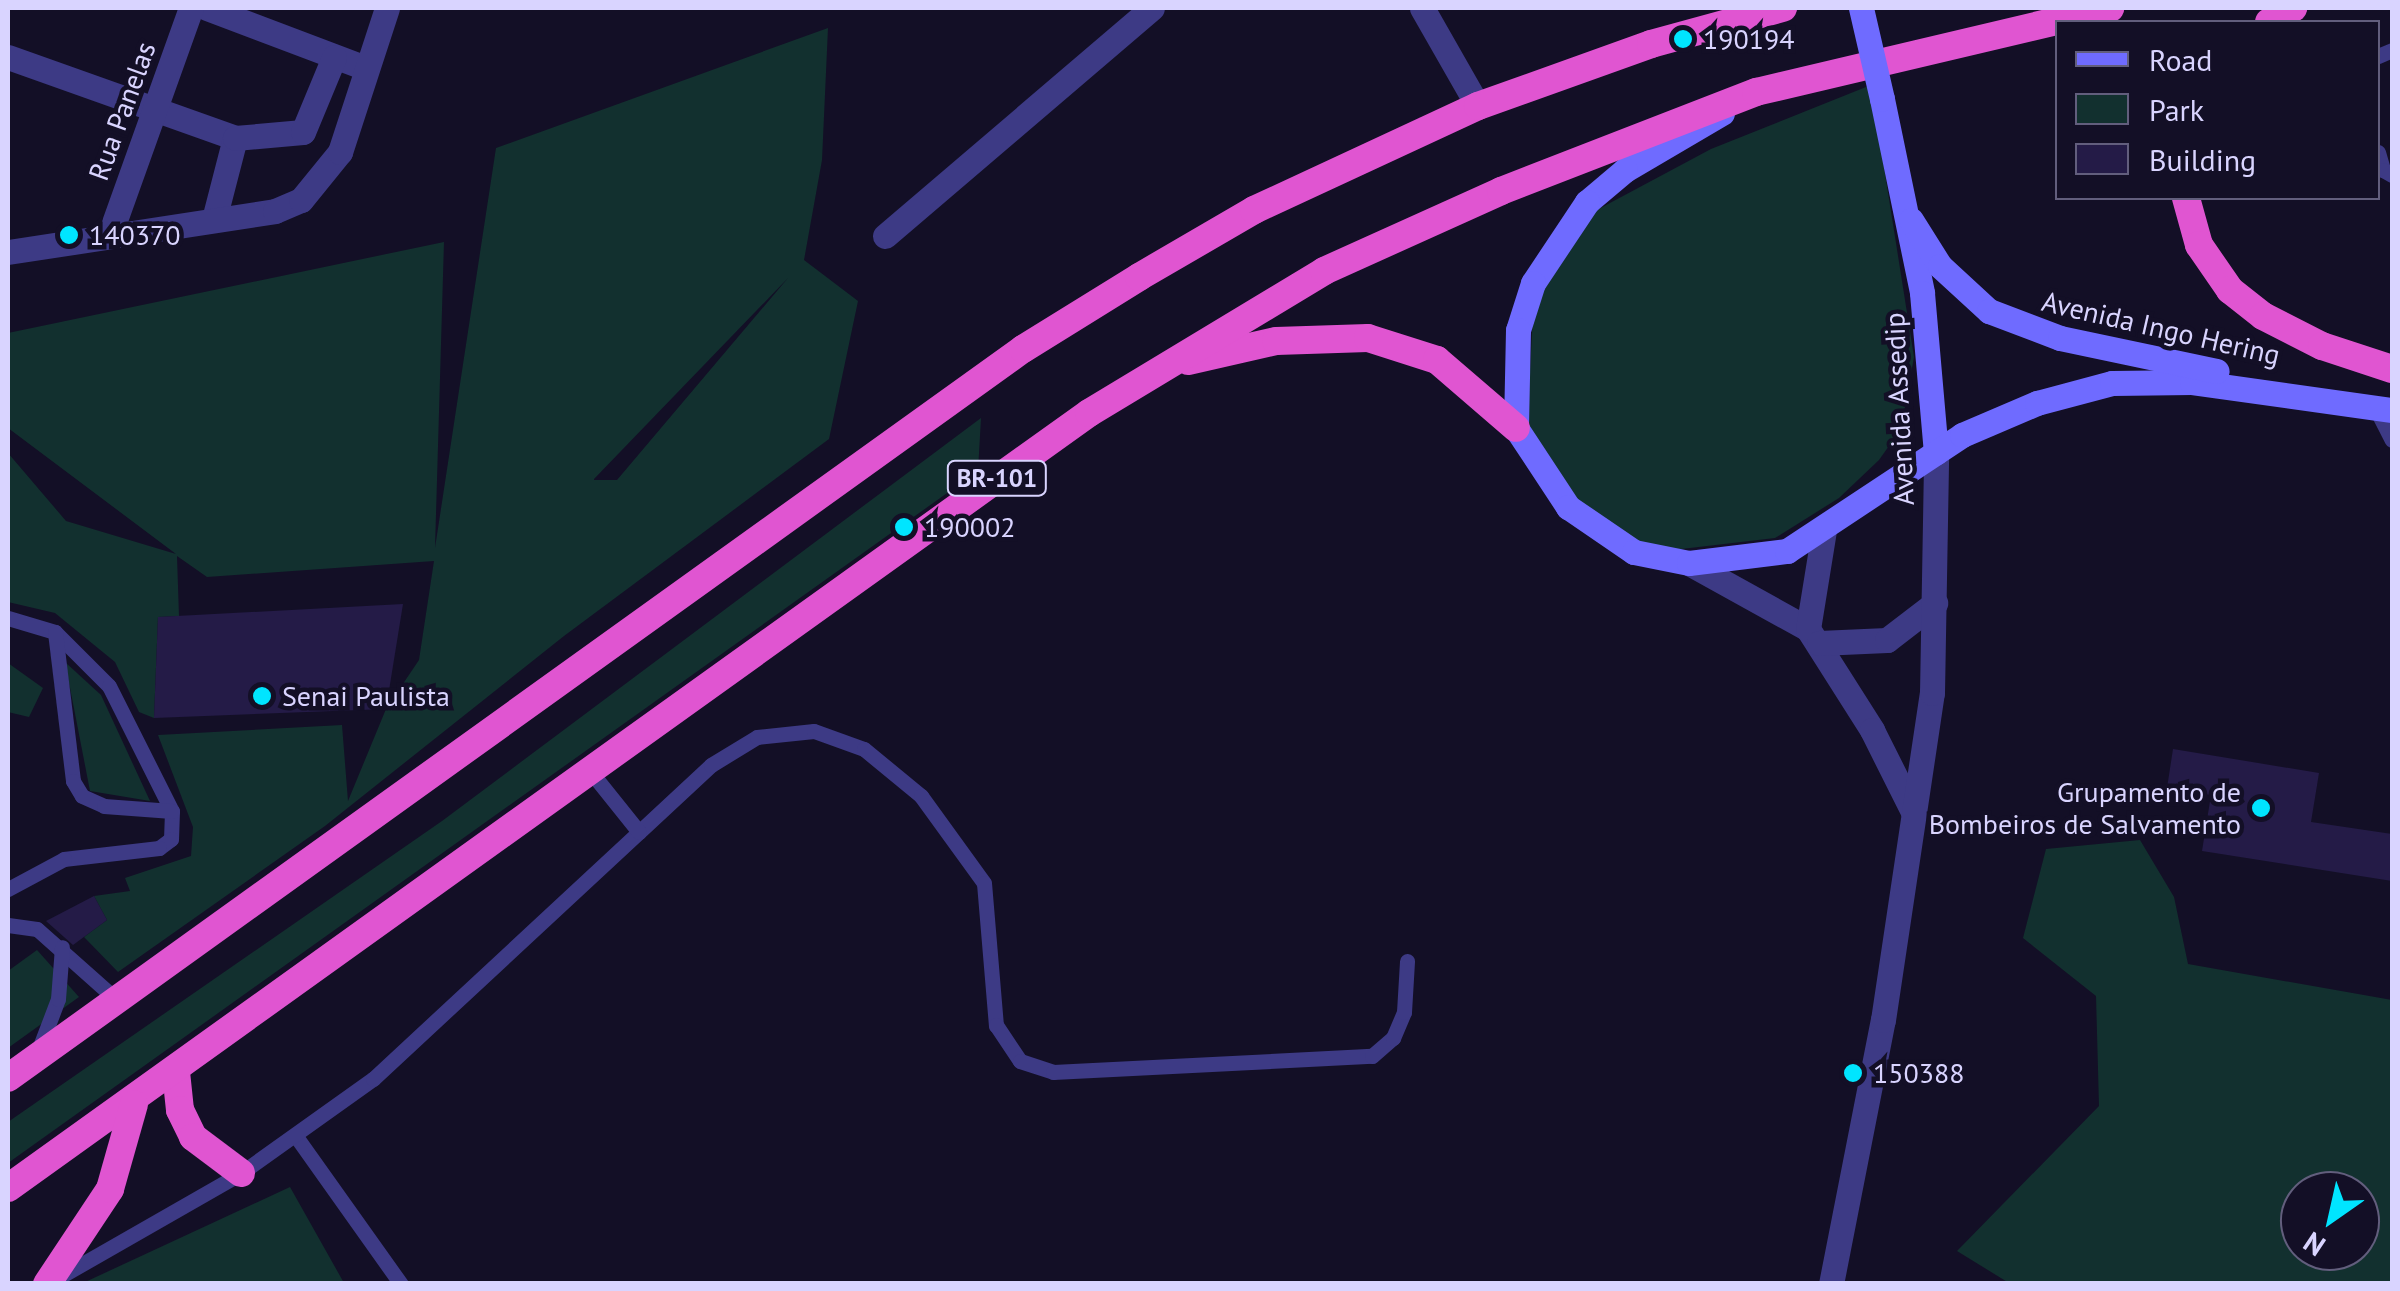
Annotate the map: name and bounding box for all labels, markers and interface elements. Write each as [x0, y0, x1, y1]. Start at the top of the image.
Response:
legend [2055, 20, 2380, 200]
place label: 190194 [1703, 22, 1795, 56]
marker: 190194 [1672, 28, 1694, 50]
street label: Rua Panelas [81, 37, 163, 185]
text: Road [2149, 40, 2213, 79]
text: Park [2149, 90, 2204, 129]
text: Building [2149, 140, 2256, 179]
place label: 140370 [89, 218, 181, 252]
marker: 140370 [58, 224, 80, 246]
street label: Avenida Ingo Hering [2039, 284, 2283, 372]
street label: Avenida Assedip [1877, 311, 1921, 507]
road number: BR-101 [944, 458, 1050, 498]
place label: 190002 [924, 510, 1016, 544]
marker: 190002 [893, 516, 915, 538]
place label: Senai Paulista [282, 679, 450, 713]
marker: Senai Paulista [251, 685, 273, 707]
place label: Grupamento de Bombeiros de Salvamento [1929, 775, 2241, 841]
marker: Grupamento de Bombeiros de Salvamento [2250, 797, 2272, 819]
place label: 150388 [1873, 1056, 1965, 1090]
marker: 150388 [1842, 1062, 1864, 1084]
north arrow [2280, 1171, 2380, 1271]
text: N [2296, 1224, 2332, 1265]

